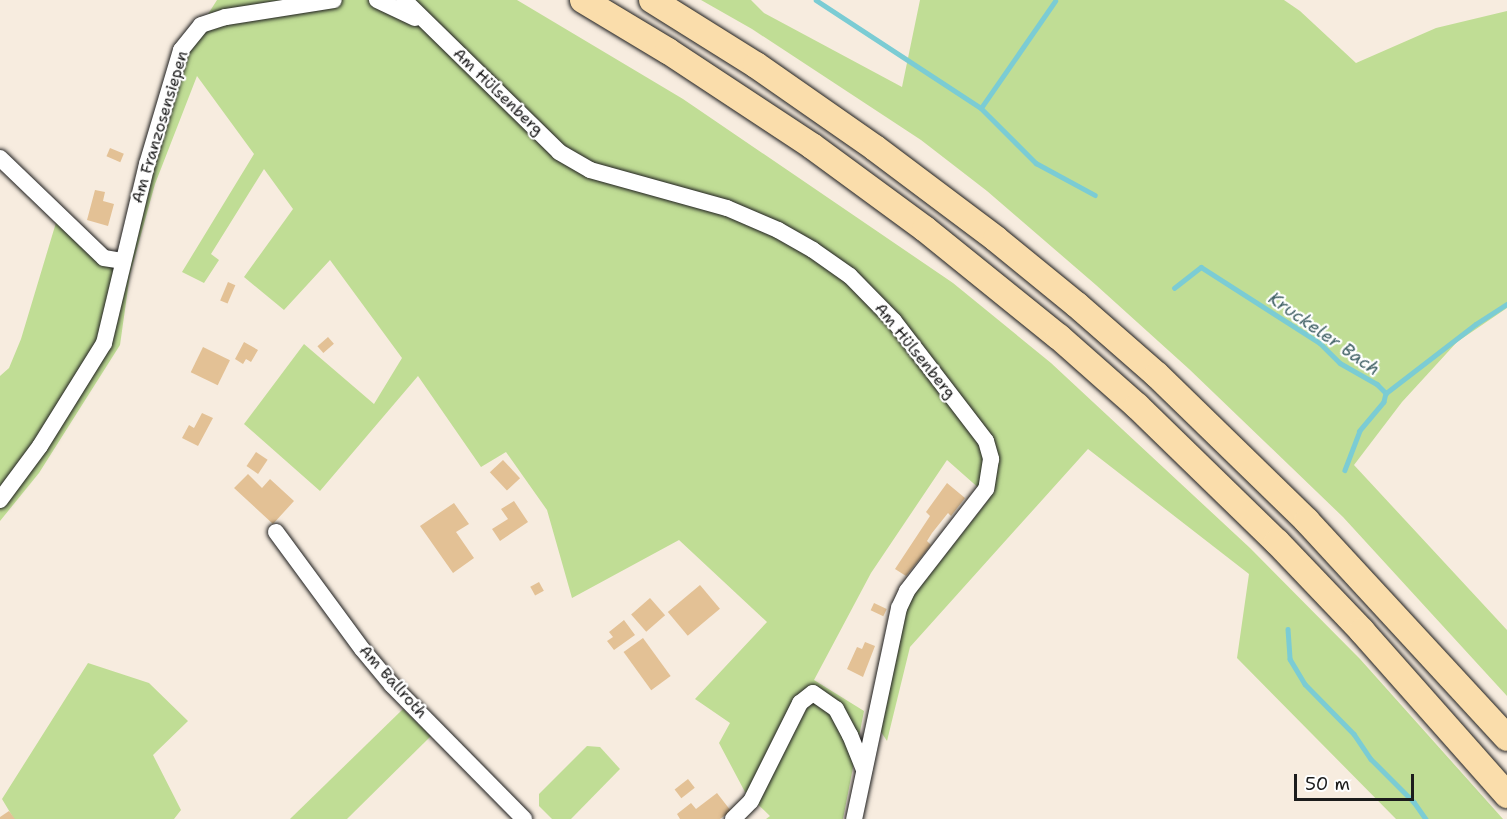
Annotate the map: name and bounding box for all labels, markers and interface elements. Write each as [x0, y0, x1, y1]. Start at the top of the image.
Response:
street label: Am Hülsenberg [449, 44, 547, 140]
street label: Am Franzosensiepen [128, 48, 192, 206]
water label: Kruckeler Bach [1264, 288, 1384, 380]
street label: Am Hülsenberg [870, 299, 960, 403]
street label: Am Ballroth [355, 641, 431, 723]
scale bar [1297, 762, 1417, 800]
text: 50 m [1305, 772, 1350, 796]

